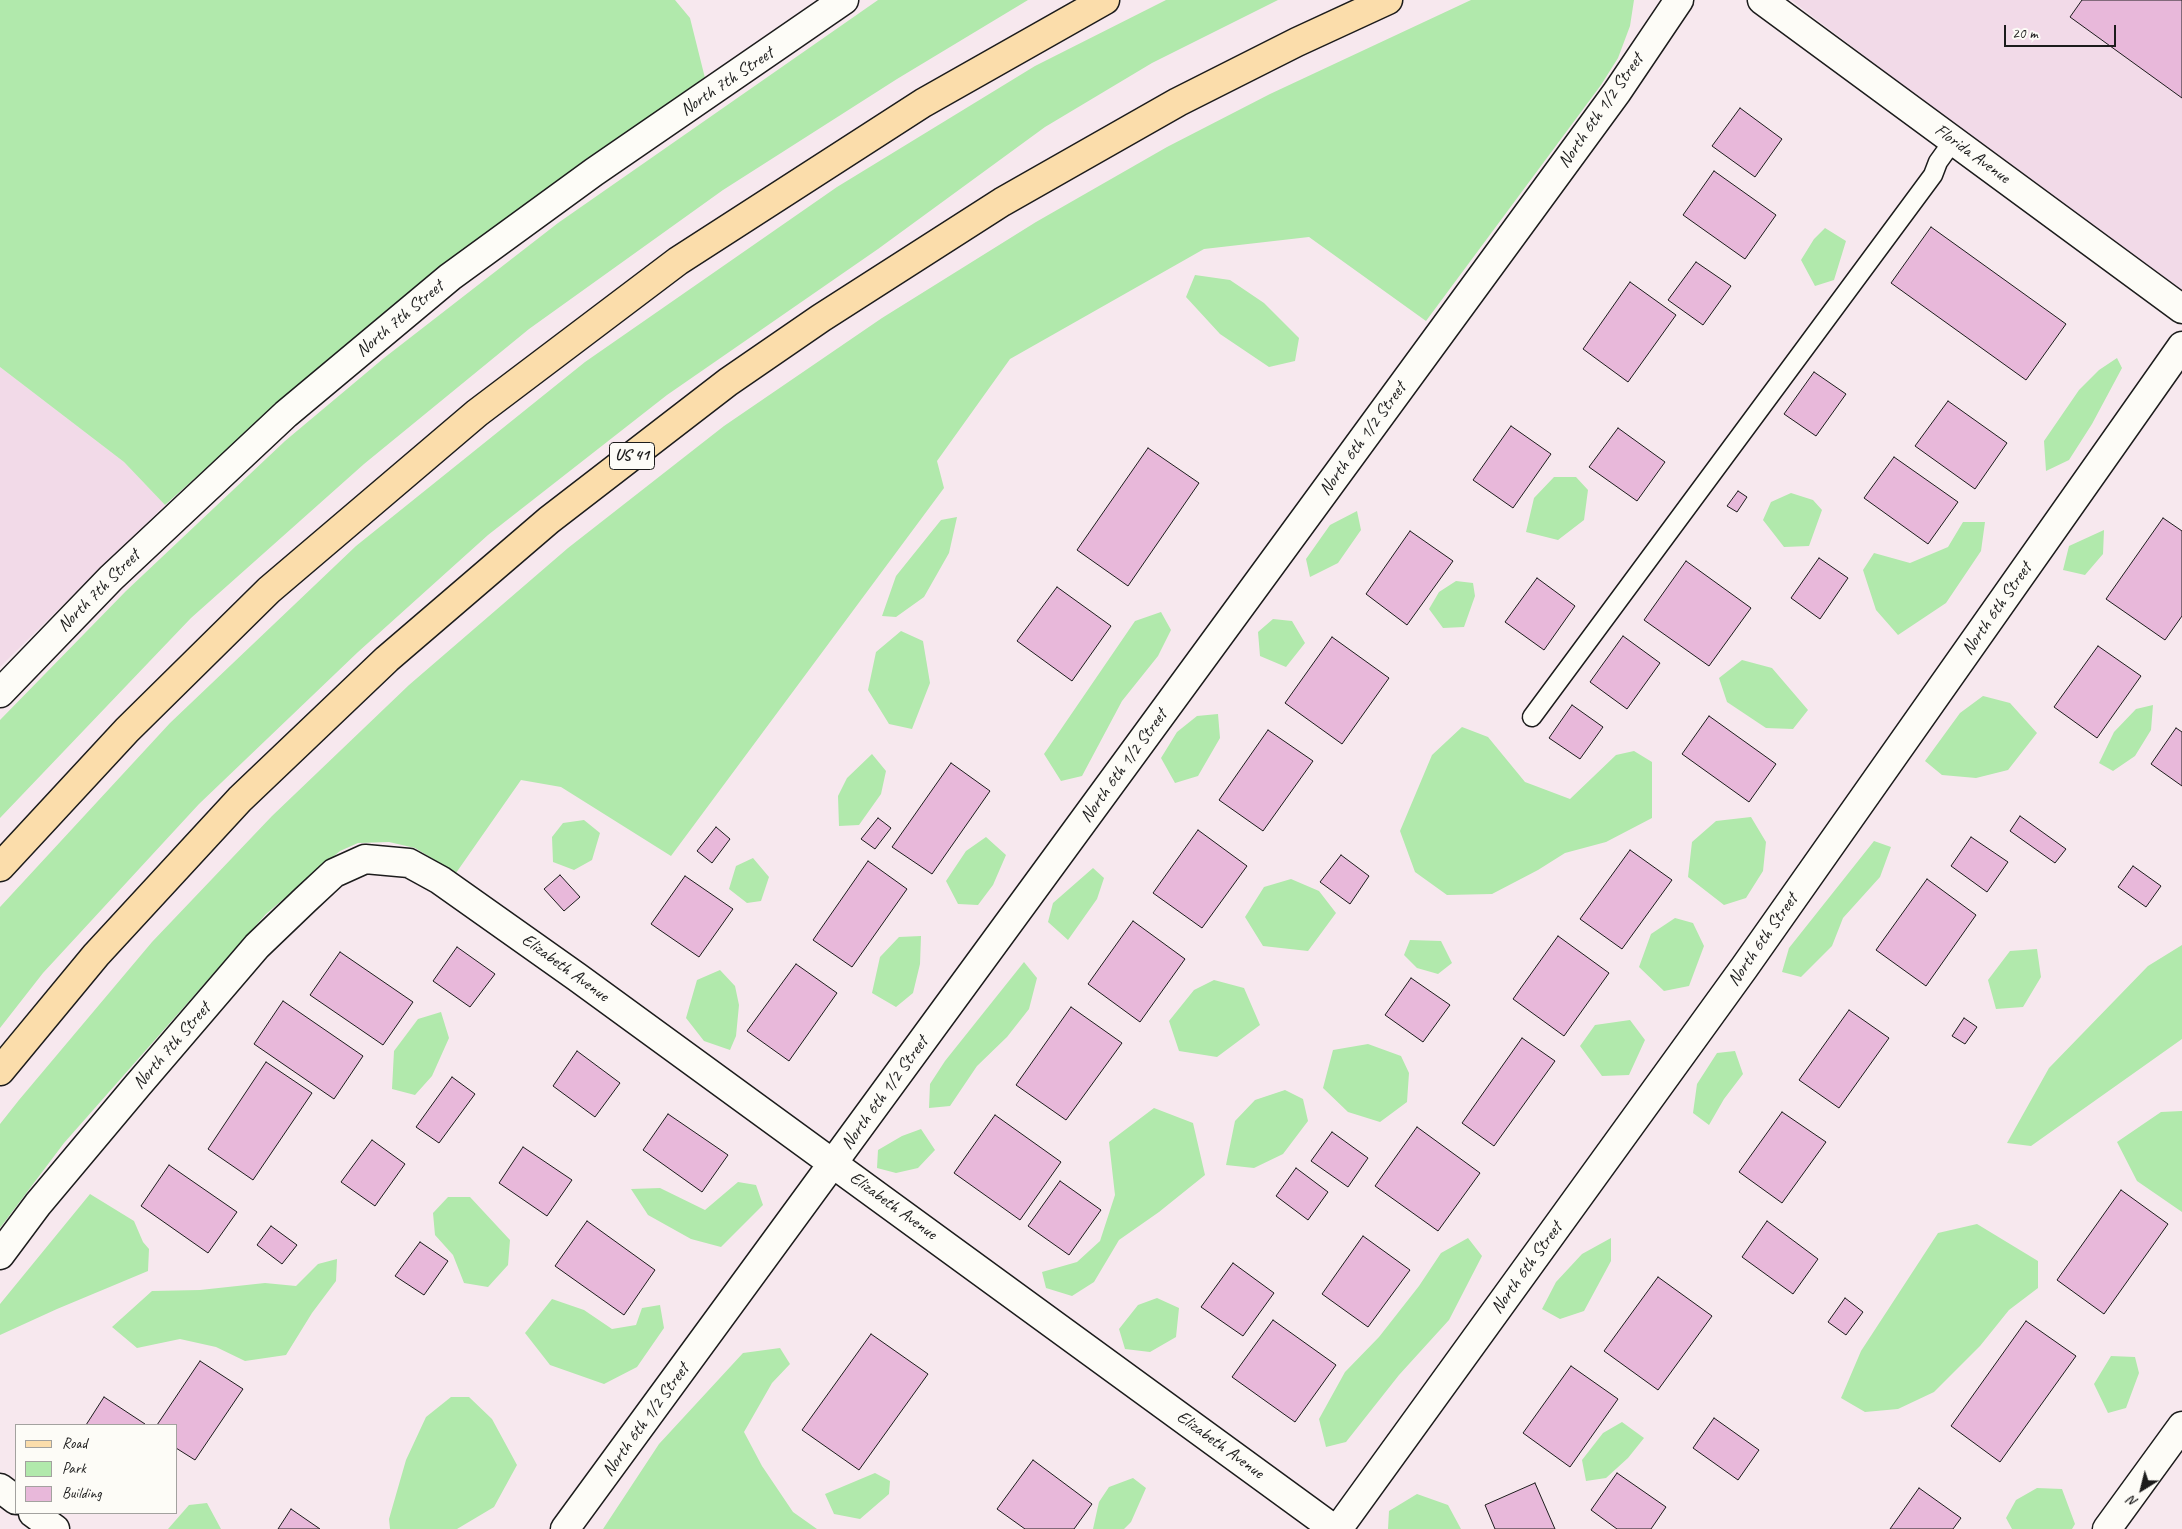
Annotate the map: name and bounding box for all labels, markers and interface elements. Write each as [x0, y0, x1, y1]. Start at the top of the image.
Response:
scale bar [2007, 15, 2120, 47]
text: 20 m [2012, 24, 2038, 43]
street label: North 7th Street [676, 43, 778, 121]
street label: North 6th 1/2 Street [1554, 50, 1648, 172]
street label: Florida Avenue [1930, 119, 2014, 189]
street label: North 7th Street [352, 276, 448, 362]
street label: North 6th 1/2 Street [1315, 378, 1411, 500]
road number: US 41 [610, 442, 654, 470]
street label: North 7th Street [53, 545, 145, 637]
street label: North 6th Street [1957, 559, 2037, 659]
street label: North 6th 1/2 Street [1076, 705, 1172, 827]
street label: North 6th Street [1723, 890, 1803, 990]
street label: Elizabeth Avenue [517, 929, 613, 1007]
street label: North 7th Street [128, 998, 216, 1094]
street label: North 6th 1/2 Street [837, 1032, 933, 1154]
street label: Elizabeth Avenue [845, 1167, 941, 1245]
street label: North 6th Street [1487, 1218, 1567, 1318]
street label: North 6th 1/2 Street [598, 1359, 694, 1481]
street label: Elizabeth Avenue [1172, 1406, 1268, 1484]
legend [15, 1424, 178, 1514]
text: Road [62, 1434, 87, 1453]
text: Park [62, 1459, 86, 1478]
north arrow [2117, 1464, 2167, 1514]
text: Building [62, 1484, 101, 1503]
text: N [2124, 1492, 2141, 1511]

